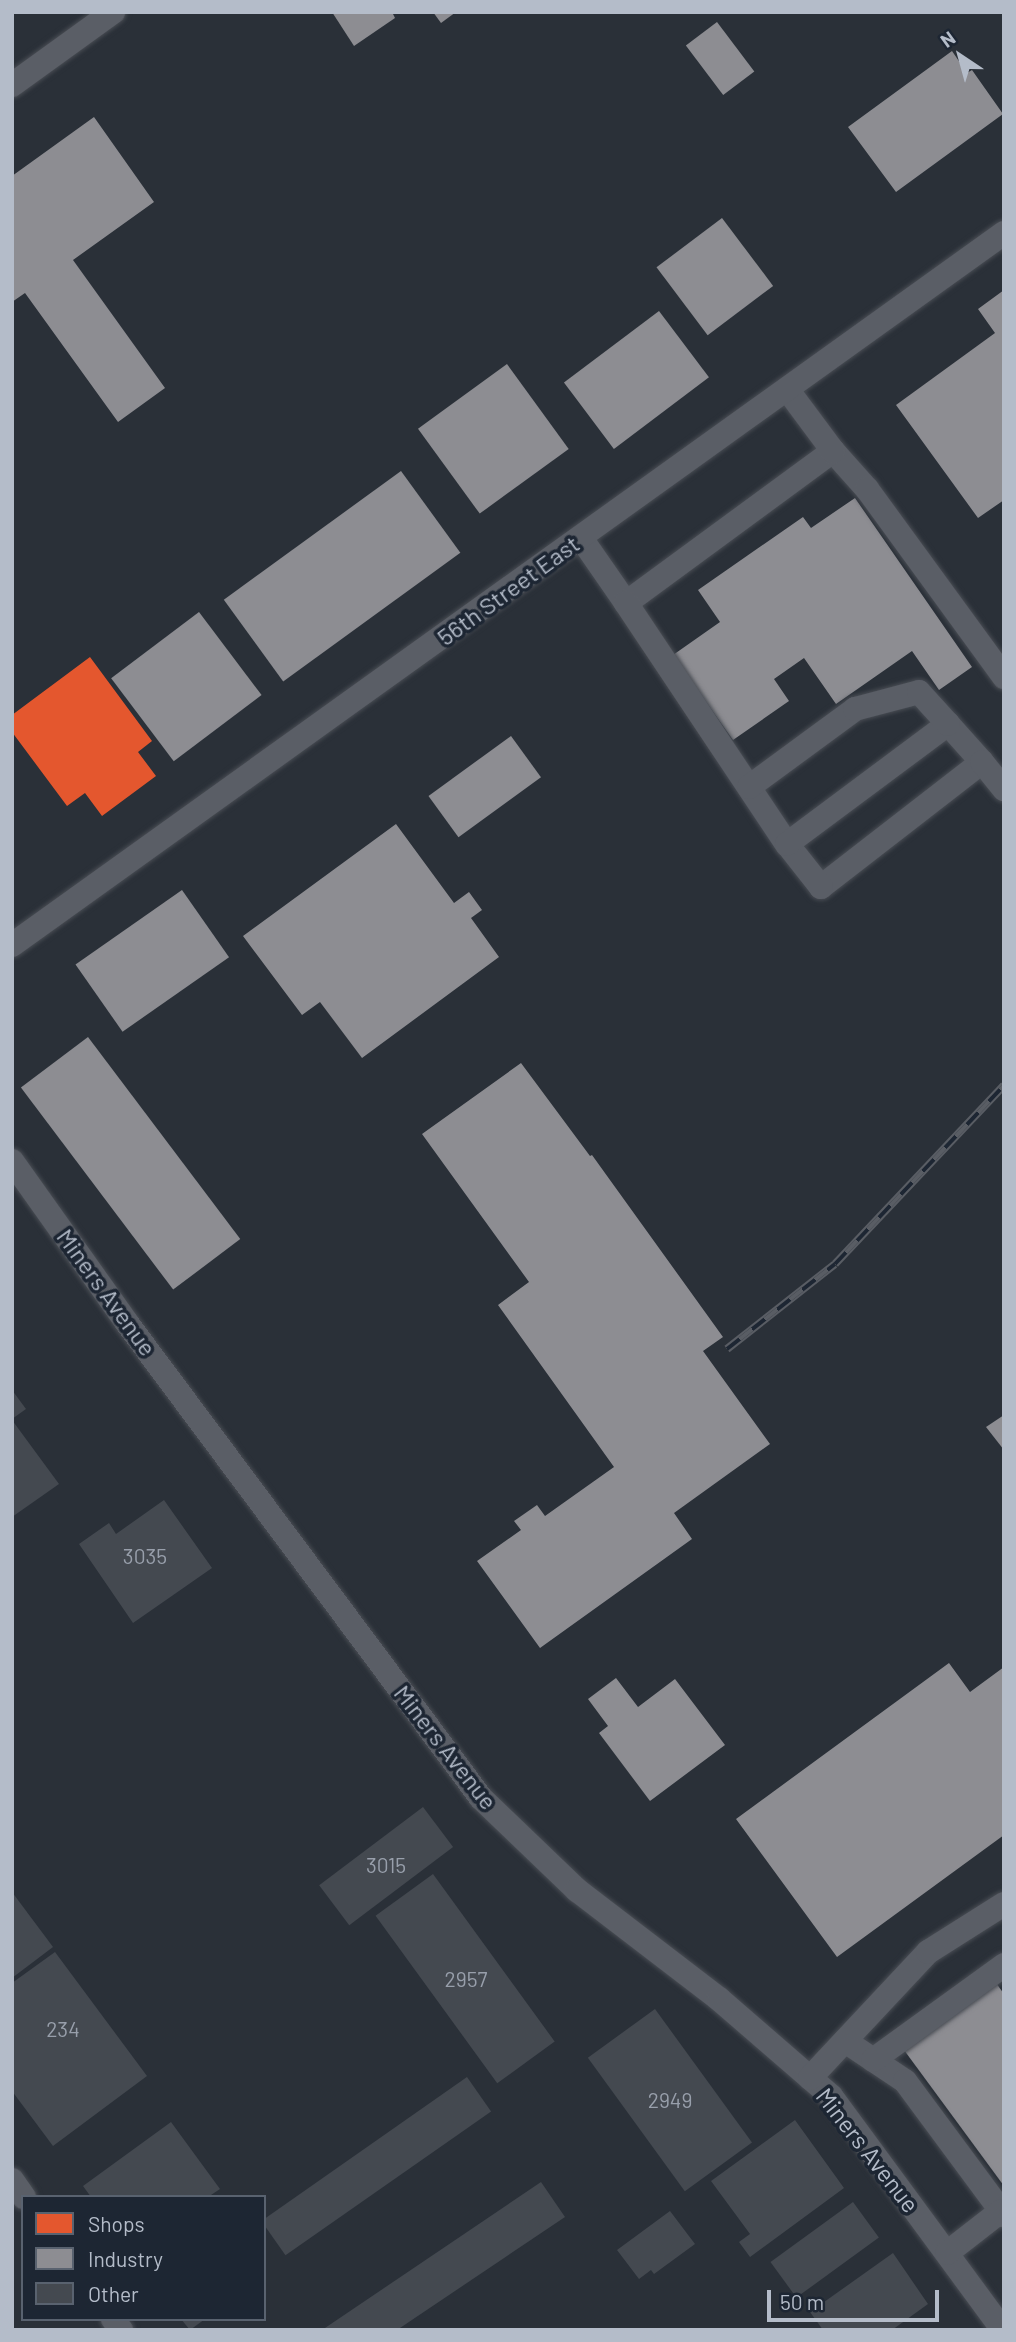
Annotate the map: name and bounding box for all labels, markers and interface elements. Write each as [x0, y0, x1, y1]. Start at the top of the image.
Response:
north arrow [925, 21, 995, 91]
text: N [935, 26, 959, 52]
street label: 56th Street East [431, 529, 585, 651]
street label: Miners Avenue [51, 1223, 163, 1361]
house number: 3035 [123, 1543, 167, 1569]
street label: Miners Avenue [388, 1679, 504, 1815]
house number: 3015 [366, 1852, 406, 1878]
house number: 2957 [445, 1966, 487, 1992]
house number: 234 [46, 2016, 80, 2042]
street label: Miners Avenue [810, 2082, 926, 2218]
house number: 2949 [648, 2087, 692, 2113]
legend [21, 2195, 266, 2321]
text: Shops [88, 2211, 145, 2236]
text: Industry [88, 2246, 163, 2271]
scale bar [771, 2276, 942, 2320]
text: Other [88, 2281, 139, 2306]
text: 50 m [780, 2289, 824, 2314]

